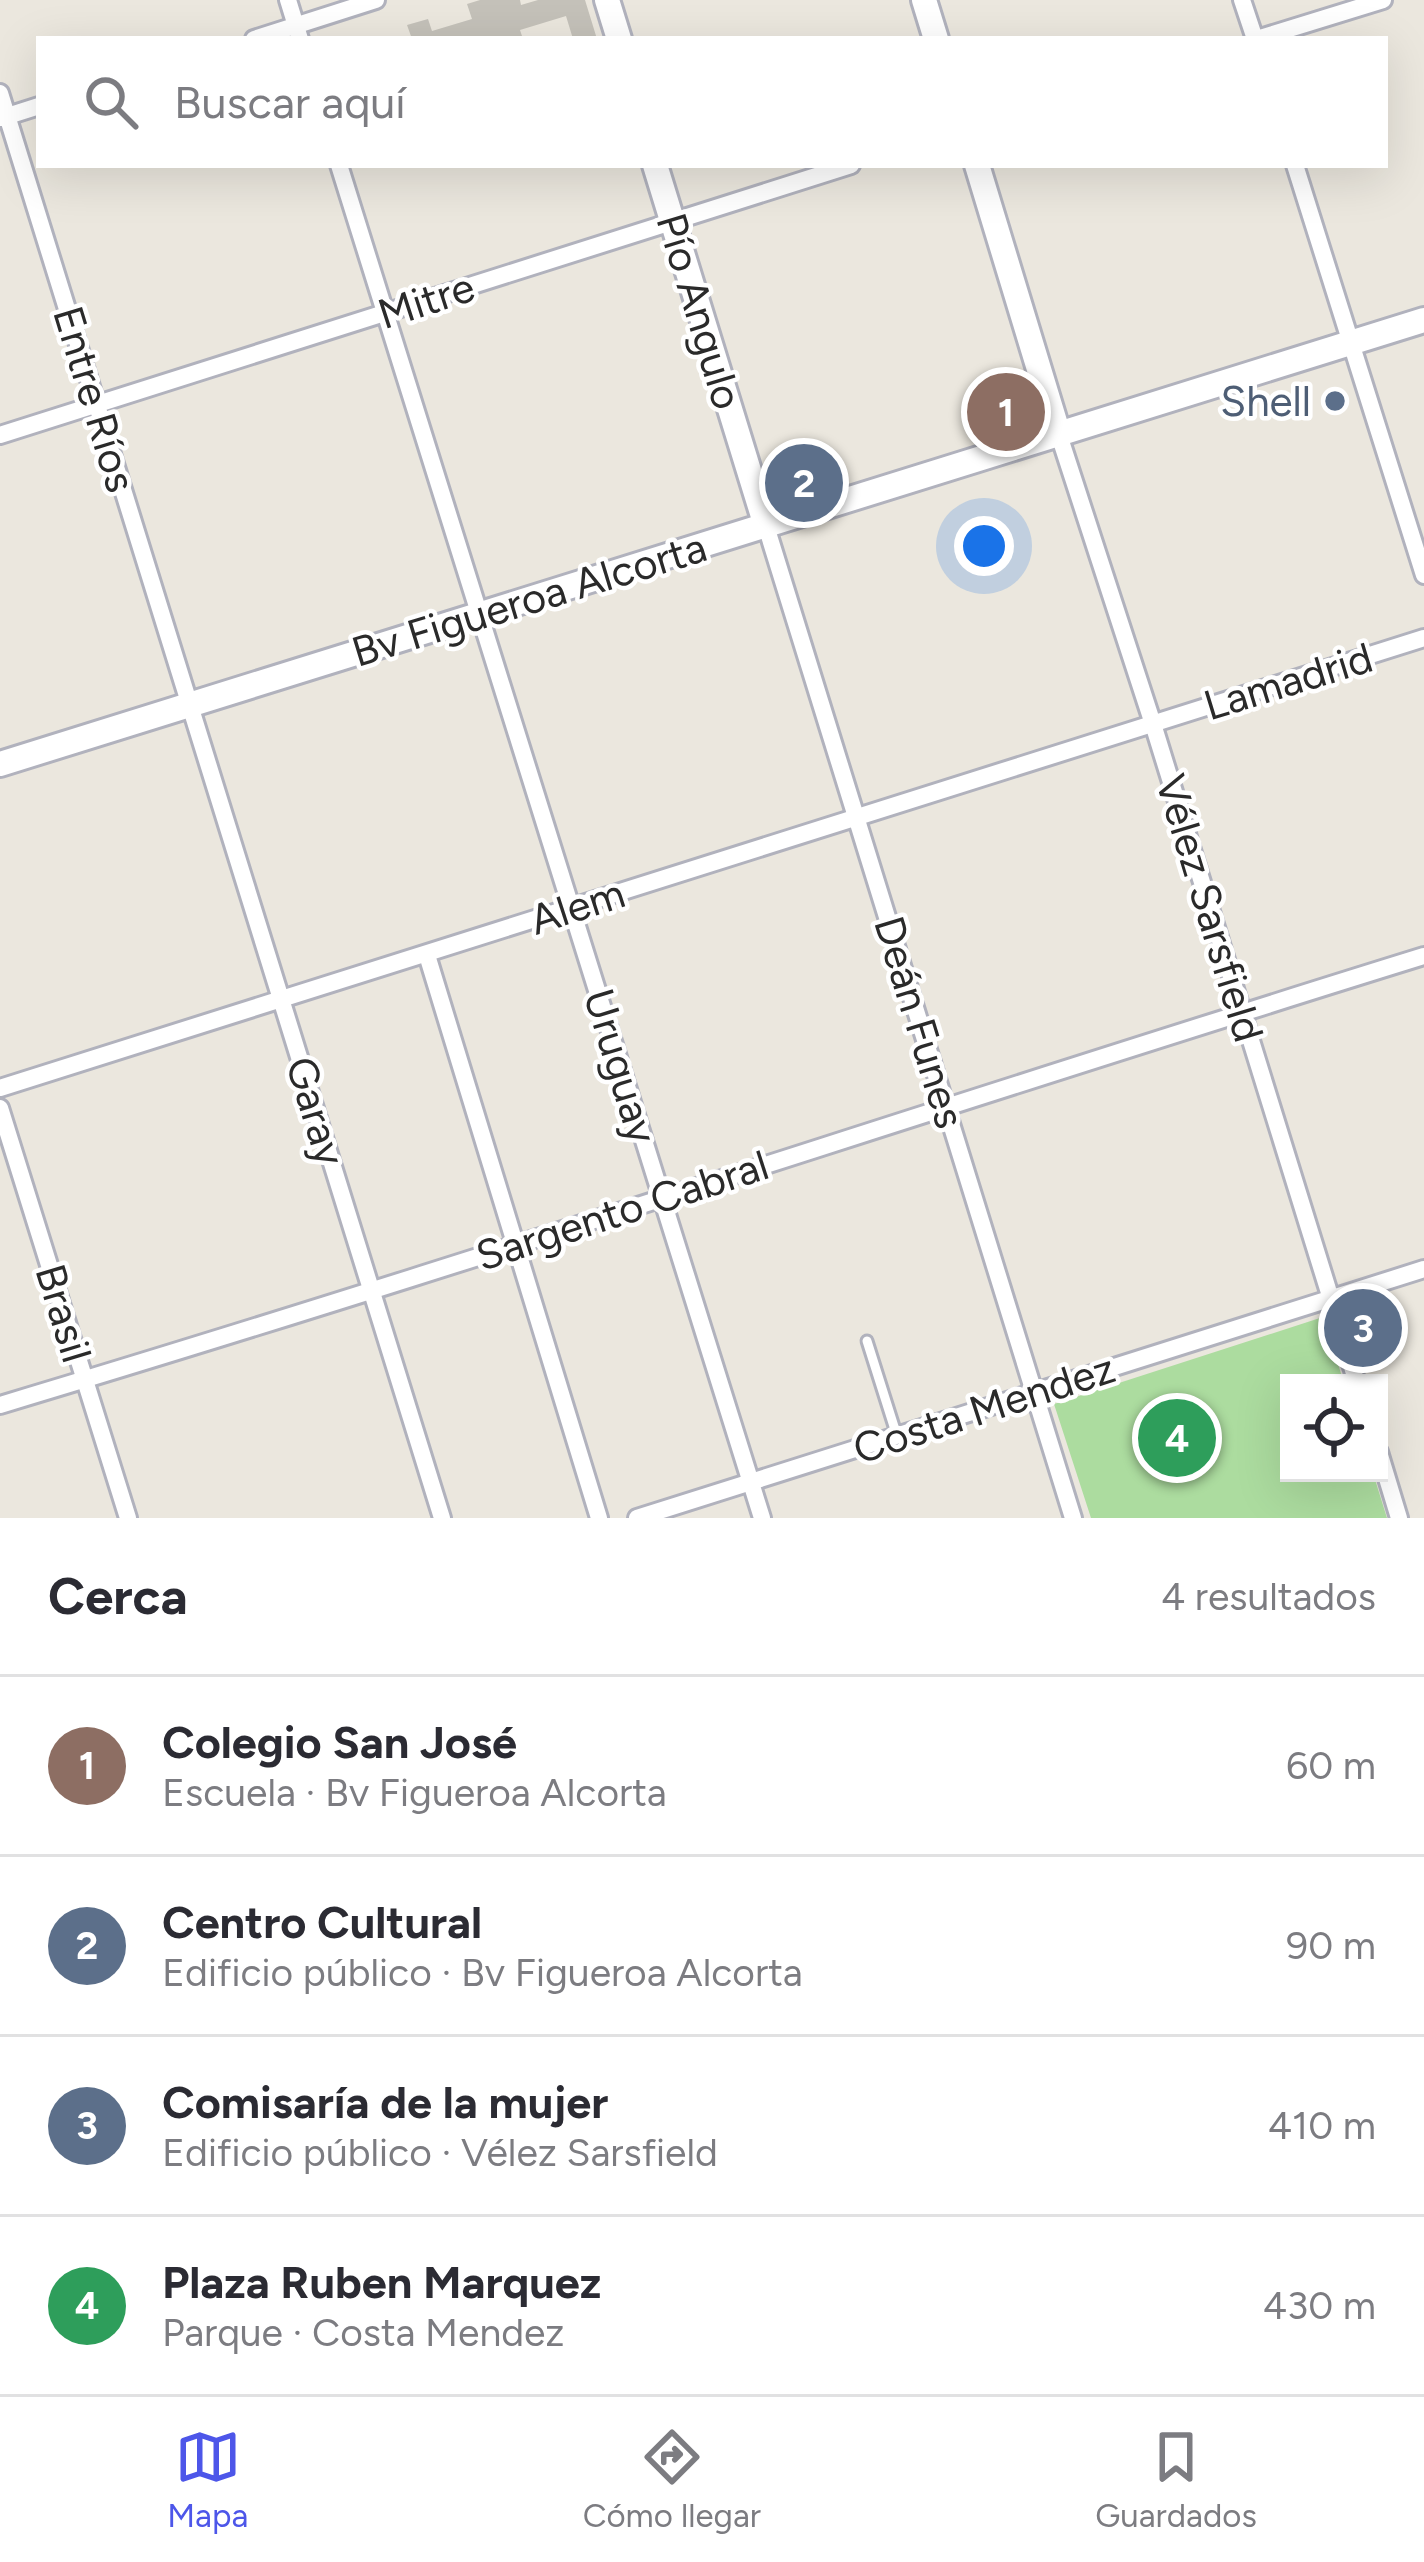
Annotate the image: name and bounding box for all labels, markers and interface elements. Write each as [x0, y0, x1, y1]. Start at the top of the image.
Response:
search box [36, 36, 1388, 168]
icon: search [78, 69, 144, 135]
text: Buscar aquí [174, 75, 406, 129]
street label: Pío Angulo [646, 207, 753, 415]
street label: Mitre [372, 261, 481, 340]
street label: Entre Ríos [42, 300, 147, 498]
pin: 1 [967, 367, 1045, 457]
place label: Shell [1220, 376, 1311, 427]
marker: Shell [1322, 388, 1348, 414]
pin: 2 [765, 438, 843, 528]
your location [954, 516, 1014, 576]
street label: Bv Figueroa Alcorta [346, 521, 713, 678]
street label: Lamadrid [1198, 632, 1379, 731]
street label: Vélez Sarsfield [1145, 768, 1274, 1048]
street label: Alem [523, 867, 631, 946]
street label: Deán Funes [863, 910, 976, 1134]
street label: Uruguay [573, 983, 668, 1149]
street label: Garay [275, 1051, 356, 1172]
street label: Sargento Cabral [470, 1139, 775, 1282]
street label: Brasil [25, 1258, 103, 1368]
pin: 3 [1324, 1283, 1402, 1373]
street label: Costa Mendez [847, 1342, 1121, 1475]
map controls [1280, 1374, 1388, 1482]
button: locate [1280, 1374, 1388, 1482]
pin: 4 [1138, 1393, 1216, 1483]
text: Cerca [48, 1566, 188, 1627]
text: 4 resultados [1161, 1573, 1376, 1620]
text: Colegio San José [162, 1715, 517, 1769]
text: 1 [79, 1742, 95, 1789]
text: 60 m [1286, 1742, 1376, 1789]
text: Escuela · Bv Figueroa Alcorta [162, 1769, 667, 1816]
text: Centro Cultural [162, 1895, 482, 1949]
text: 2 [76, 1922, 98, 1969]
text: 90 m [1286, 1922, 1376, 1969]
text: Edificio público · Bv Figueroa Alcorta [162, 1949, 803, 1996]
text: Comisaría de la mujer [162, 2075, 608, 2129]
text: 3 [76, 2102, 98, 2149]
text: 410 m [1268, 2102, 1376, 2149]
text: Edificio público · Vélez Sarsfield [162, 2129, 718, 2176]
text: Plaza Ruben Marquez [162, 2255, 601, 2309]
text: 4 [75, 2282, 99, 2329]
text: 430 m [1263, 2282, 1376, 2329]
text: Parque · Costa Mendez [162, 2309, 564, 2356]
tab: Mapa [167, 2424, 248, 2535]
tab: Cómo llegar [583, 2424, 761, 2535]
tab: Guardados [1095, 2424, 1257, 2535]

